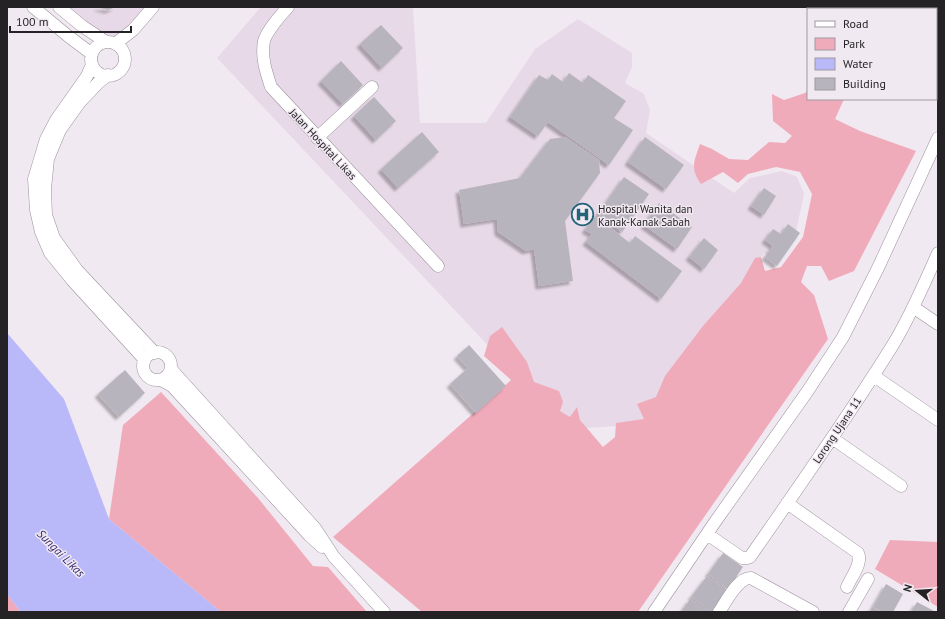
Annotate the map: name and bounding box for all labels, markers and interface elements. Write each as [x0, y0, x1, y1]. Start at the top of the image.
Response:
scale bar [10, 8, 131, 34]
legend [807, 8, 937, 100]
text: 100 m [16, 14, 49, 29]
text: Road [843, 16, 868, 31]
text: Park [843, 36, 865, 51]
text: Water [843, 56, 873, 71]
text: Building [843, 76, 886, 91]
street label: Jalan Hospital Likas [286, 105, 360, 183]
hospital icon: Hospital Wanita dan Kanak-Kanak Sabah [570, 202, 596, 228]
place label: Hospital Wanita dan Kanak-Kanak Sabah [598, 202, 693, 229]
street label: Lorong Ujana 11 [810, 394, 864, 466]
water label: Sungai Likas [34, 526, 88, 580]
north arrow [897, 571, 937, 611]
text: N [900, 583, 915, 594]

